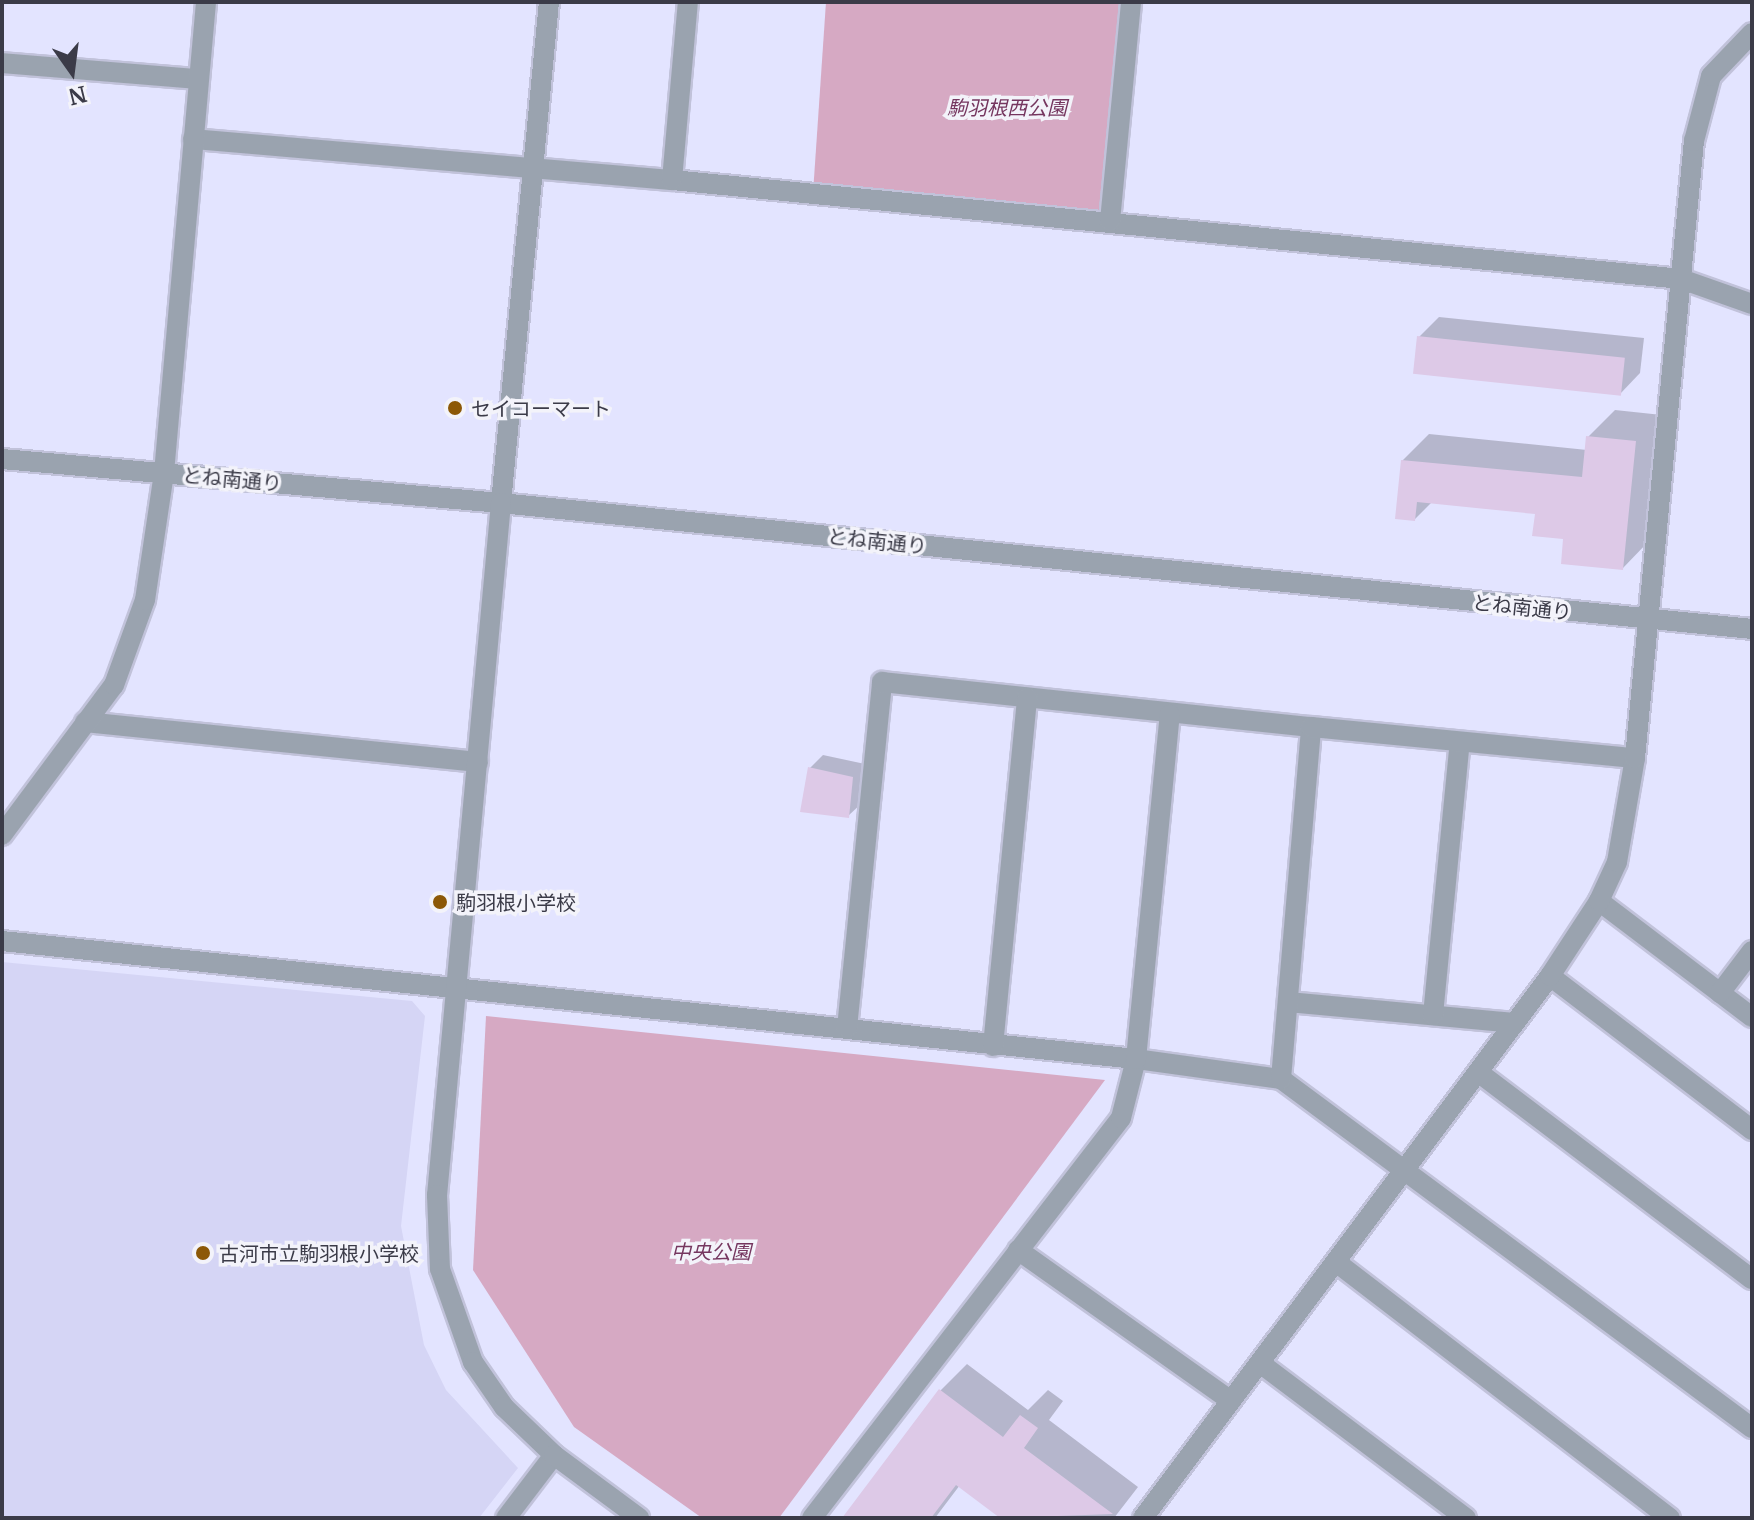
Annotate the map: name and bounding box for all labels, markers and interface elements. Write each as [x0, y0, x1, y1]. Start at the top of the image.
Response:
north arrow [32, 32, 112, 112]
text: N [66, 80, 90, 111]
park label: 駒羽根西公園 [947, 95, 1067, 119]
place label: セイコーマート [471, 396, 611, 420]
marker: セイコーマート [446, 399, 464, 417]
street label: とね南通り [181, 463, 283, 495]
street label: とね南通り [826, 524, 928, 558]
street label: とね南通り [1471, 590, 1573, 624]
place label: 駒羽根小学校 [456, 890, 576, 914]
marker: 駒羽根小学校 [431, 893, 449, 911]
park label: 中央公園 [671, 1239, 751, 1263]
place label: 古河市立駒羽根小学校 [219, 1241, 419, 1265]
marker: 古河市立駒羽根小学校 [194, 1244, 212, 1262]

